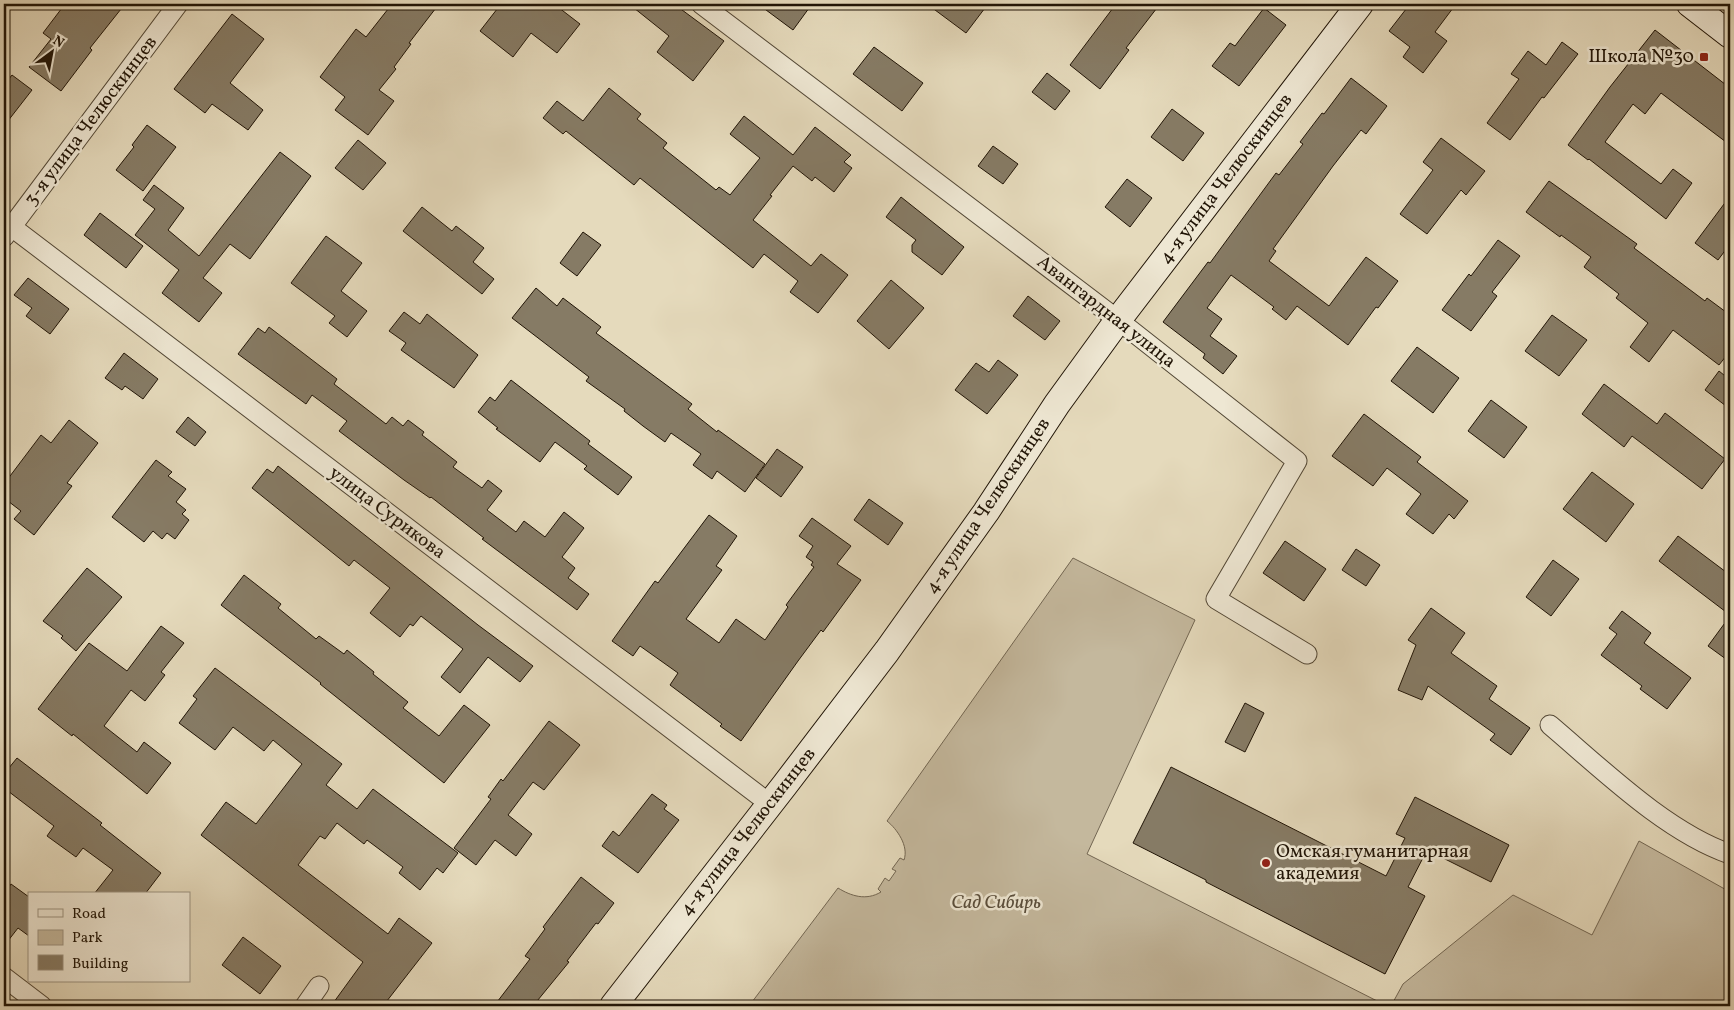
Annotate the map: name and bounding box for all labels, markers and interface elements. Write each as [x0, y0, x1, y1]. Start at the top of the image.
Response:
north arrow [28, 28, 78, 78]
street label: 3-я улица Челюскинцев [18, 31, 164, 211]
text: N [49, 31, 67, 53]
place label: Школа №30 [1588, 44, 1694, 70]
marker: Школа №30 [1698, 51, 1710, 63]
street label: 4-я улица Челюскинцев [1153, 88, 1299, 270]
street label: Авангардная улица [1031, 249, 1181, 375]
street label: 4-я улица Челюскинцев [919, 413, 1057, 599]
street label: улица Сурикова [323, 460, 451, 566]
street label: 4-я улица Челюскинцев [674, 742, 822, 922]
place label: Омская гуманитарная академия [1276, 839, 1469, 887]
marker: Омская гуманитарная академия [1260, 857, 1272, 869]
park label: Сад Сибирь [951, 890, 1041, 916]
legend [28, 892, 190, 982]
text: Road [72, 904, 106, 925]
text: Park [72, 928, 103, 949]
text: Building [72, 954, 129, 975]

